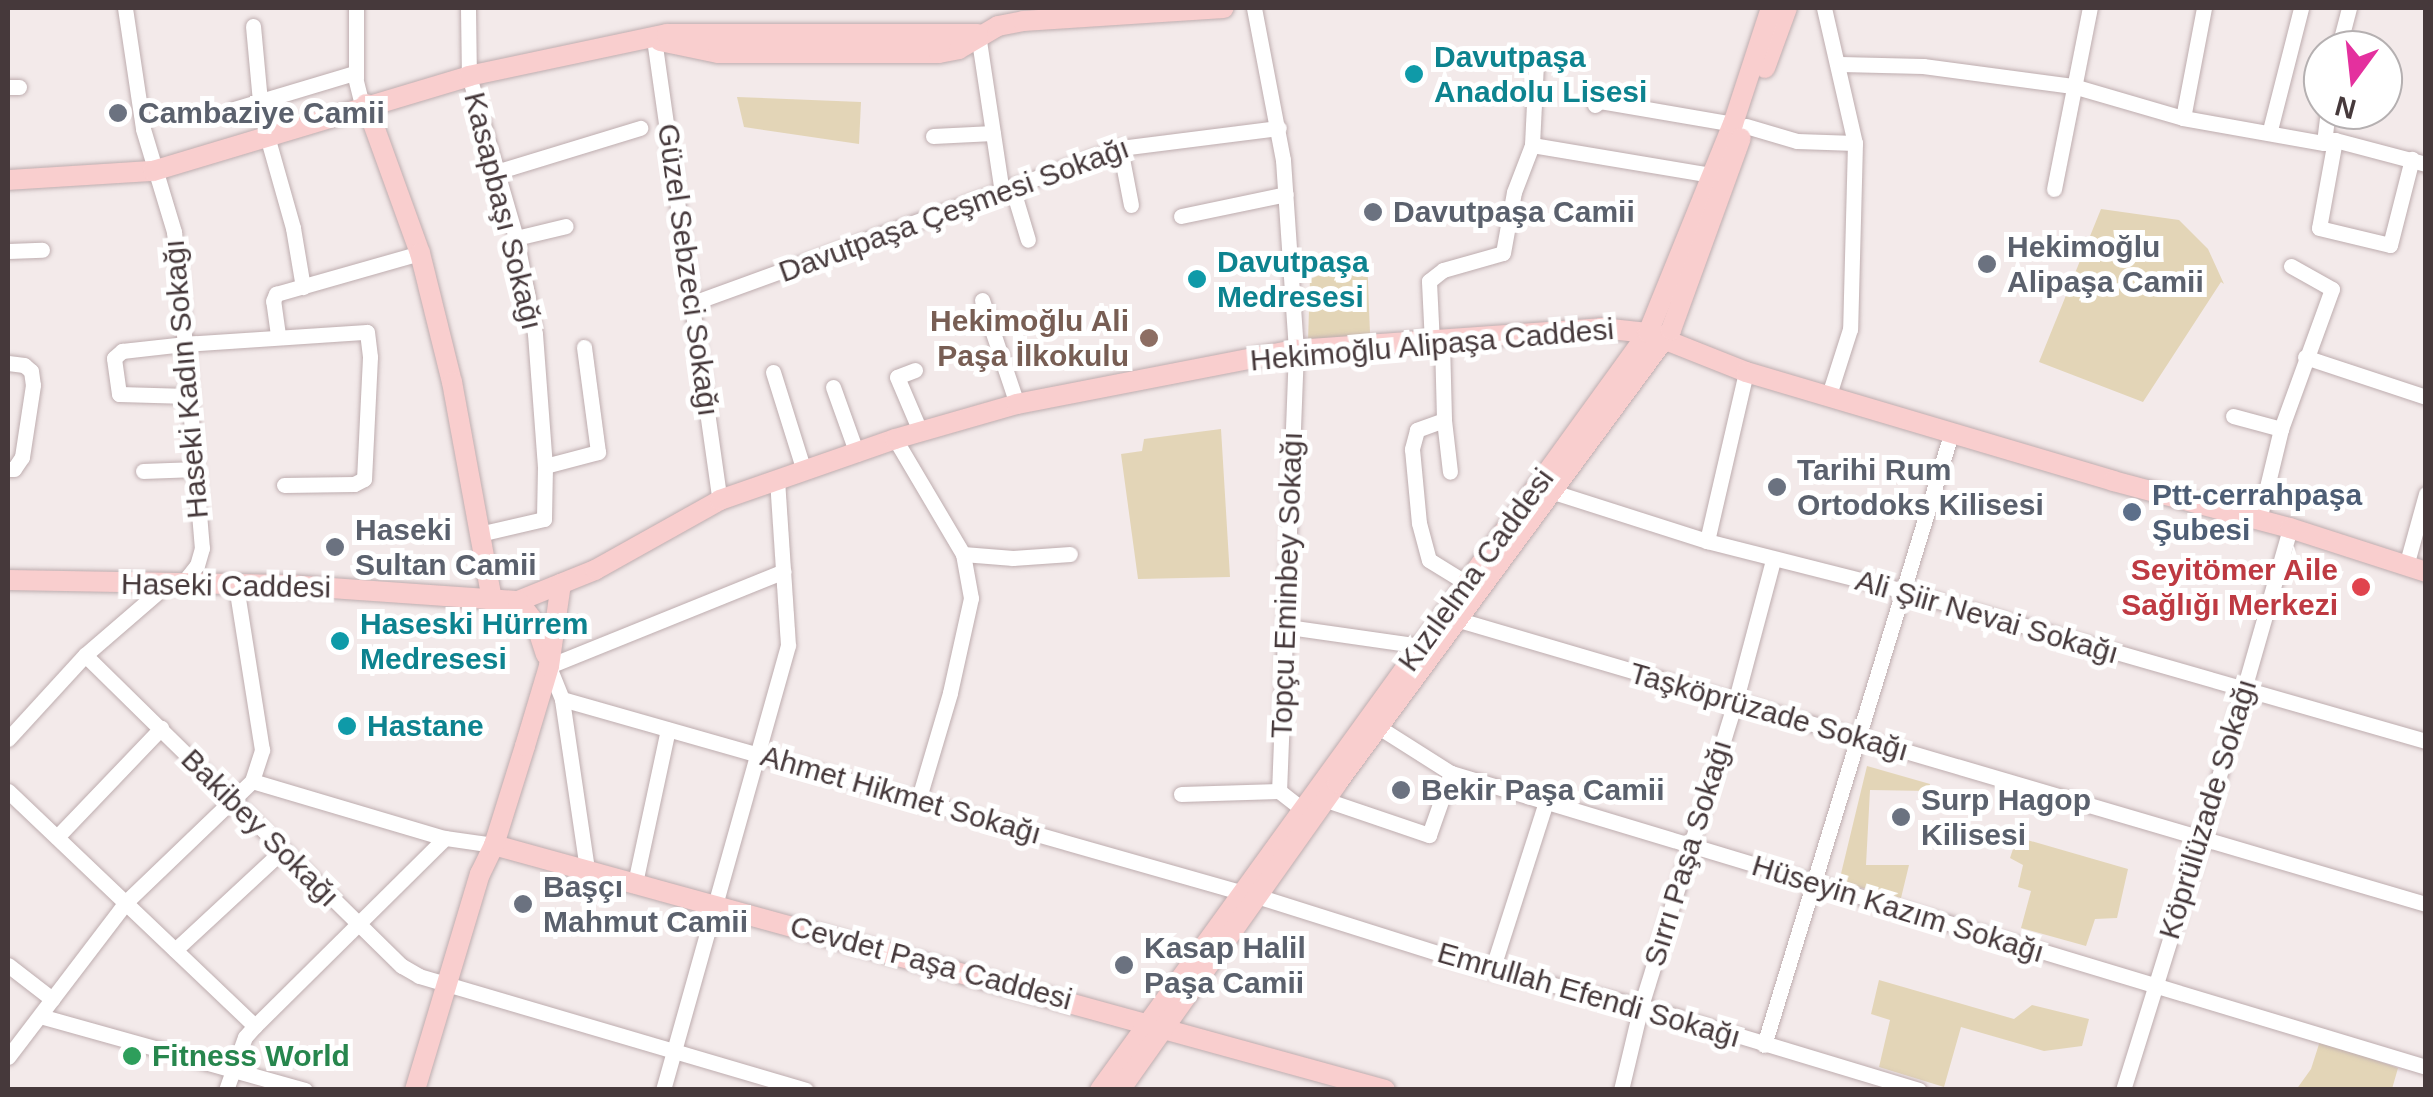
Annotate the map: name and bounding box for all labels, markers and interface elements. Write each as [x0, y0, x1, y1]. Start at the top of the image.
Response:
north arrow [2303, 30, 2403, 130]
place label: Davutpaşa Anadolu Lisesi [1434, 39, 1647, 110]
marker: Davutpaşa Anadolu Lisesi [1403, 63, 1425, 85]
street label: Kasapbaşı Sokağı [456, 89, 550, 333]
text: N [2332, 90, 2359, 125]
place label: Cambaziye Camii [138, 95, 385, 131]
marker: Cambaziye Camii [107, 102, 129, 124]
street label: Güzel Sebzeci Sokağı [650, 121, 726, 419]
street label: Davutpaşa Çeşmesi Sokağı [774, 130, 1134, 290]
place label: Davutpaşa Camii [1393, 194, 1635, 230]
marker: Davutpaşa Camii [1362, 201, 1384, 223]
place label: Hekimoğlu Alipaşa Camii [2007, 229, 2204, 300]
street label: Haseki Kadın Sokağı [156, 238, 216, 520]
place label: Davutpaşa Medresesi [1217, 244, 1369, 314]
marker: Hekimoğlu Alipaşa Camii [1976, 253, 1998, 275]
marker: Davutpaşa Medresesi [1186, 268, 1208, 290]
place label: Hekimoğlu Ali Paşa İlkokulu [929, 303, 1129, 374]
street label: Hekimoğlu Alipaşa Caddesi [1248, 311, 1616, 379]
marker: Hekimoğlu Ali Paşa İlkokulu [1138, 327, 1160, 349]
street label: Topçu Eminbey Sokağı [1264, 431, 1310, 739]
place label: Tarihi Rum Ortodoks Kilisesi [1797, 452, 2044, 522]
street label: Kızılelma Caddesi [1390, 462, 1562, 678]
marker: Tarihi Rum Ortodoks Kilisesi [1766, 476, 1788, 498]
place label: Ptt-cerrahpaşa Şubesi [2152, 477, 2362, 548]
marker: Ptt-cerrahpaşa Şubesi [2121, 501, 2143, 523]
place label: Haseki Sultan Camii [355, 512, 537, 582]
marker: Haseki Sultan Camii [324, 536, 346, 558]
place label: Seyitömer Aile Sağlığı Merkezi [2121, 552, 2338, 622]
street label: Ali Şiir Nevai Sokağı [1851, 562, 2123, 672]
street label: Haseki Caddesi [121, 566, 331, 606]
marker: Seyitömer Aile Sağlığı Merkezi [2348, 574, 2374, 600]
place label: Haseski Hürrem Medresesi [360, 606, 588, 676]
marker: Haseski Hürrem Medresesi [329, 630, 351, 652]
street label: Taşköprüzade Sokağı [1625, 655, 1913, 769]
street label: Köprülüzade Sokağı [2151, 675, 2265, 943]
place label: Hastane [367, 708, 484, 744]
marker: Hastane [336, 715, 358, 737]
street label: Sırrı Paşa Sokağı [1636, 735, 1740, 971]
street label: Ahmet Hikmet Sokağı [757, 738, 1045, 852]
street label: Bakibey Sokağı [174, 742, 346, 914]
place label: Bekir Paşa Camii [1421, 772, 1664, 808]
marker: Bekir Paşa Camii [1390, 779, 1412, 801]
place label: Surp Hagop Kilisesi [1921, 782, 2091, 852]
marker: Surp Hagop Kilisesi [1890, 806, 1912, 828]
street label: Hüseyin Kazım Sokağı [1748, 847, 2048, 971]
place label: Başçı Mahmut Camii [543, 869, 748, 940]
marker: Başçı Mahmut Camii [512, 893, 534, 915]
street label: Cevdet Paşa Caddesi [786, 908, 1076, 1018]
place label: Kasap Halil Paşa Camii [1144, 930, 1306, 1000]
street label: Emrullah Efendi Sokağı [1433, 934, 1745, 1056]
marker: Kasap Halil Paşa Camii [1113, 954, 1135, 976]
place label: Fitness World [152, 1038, 350, 1074]
marker: Fitness World [121, 1045, 143, 1067]

